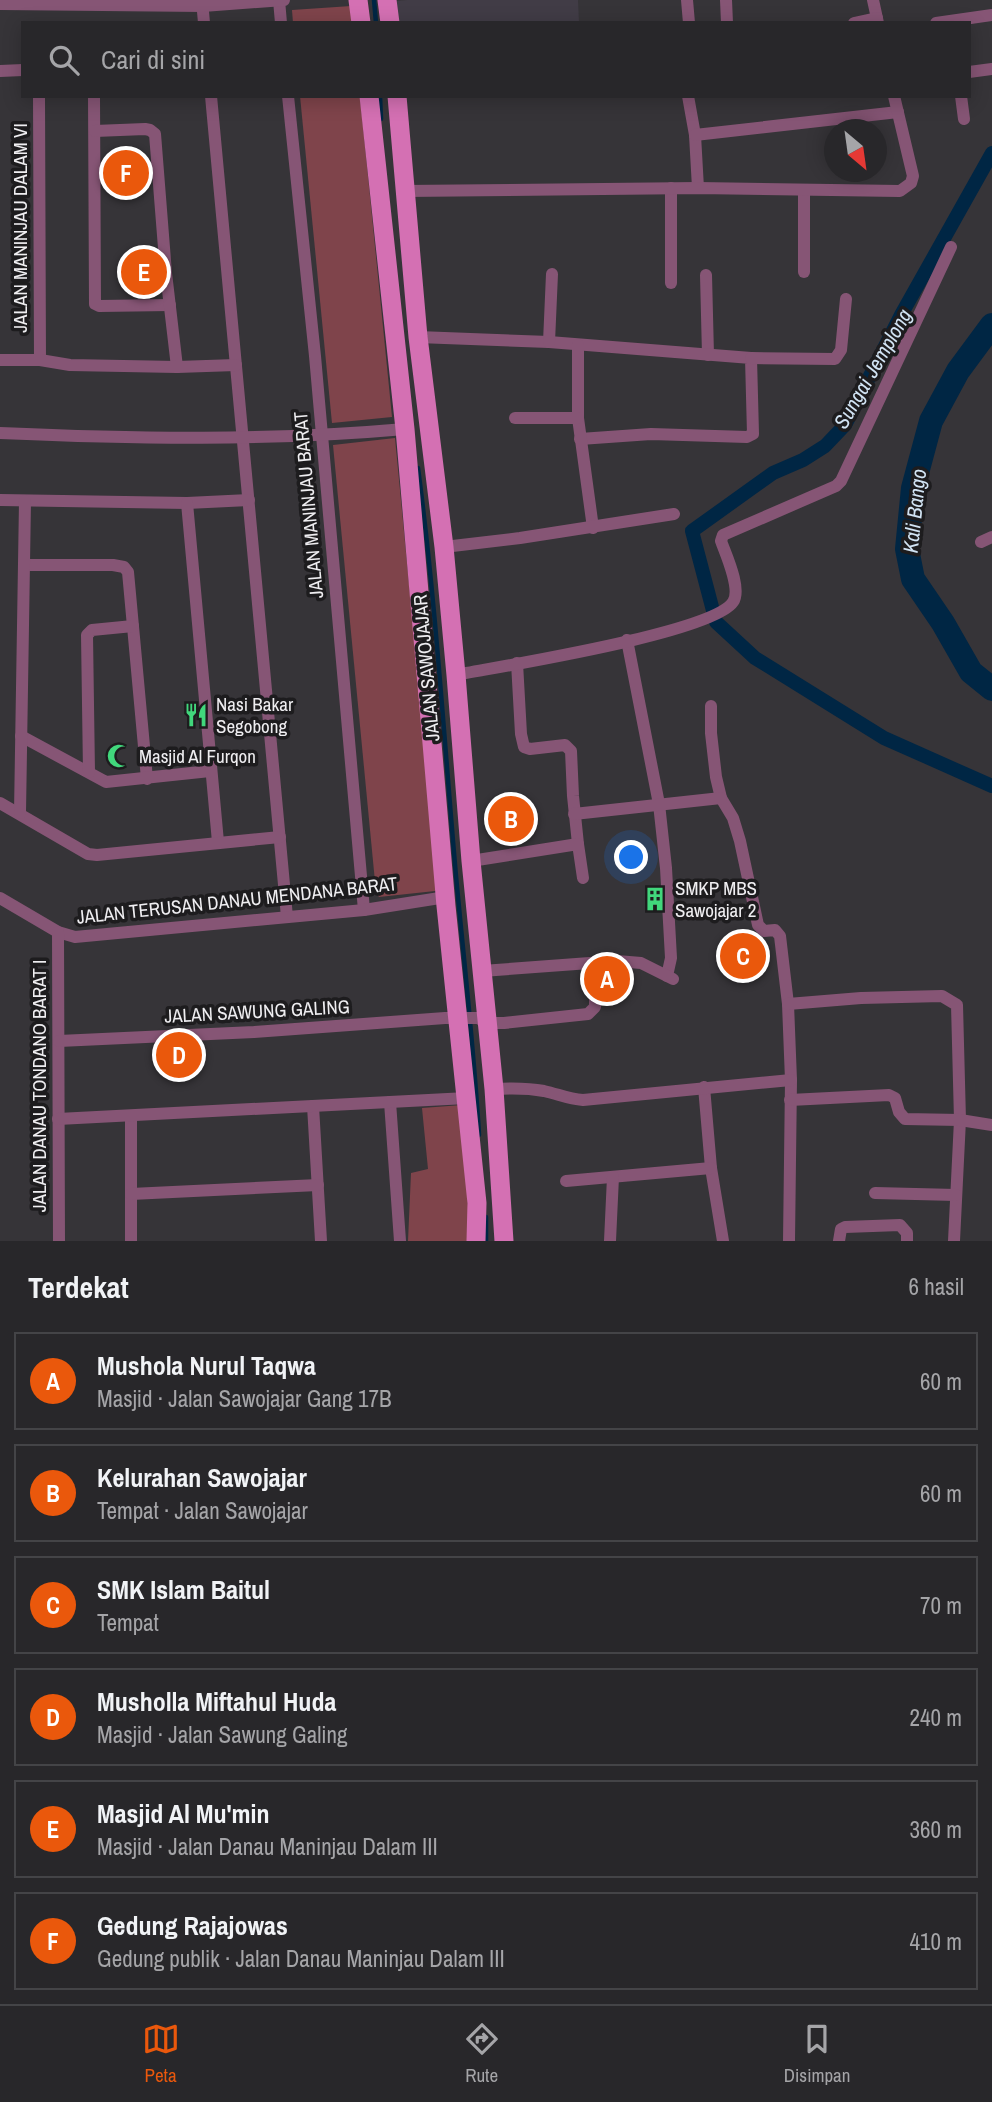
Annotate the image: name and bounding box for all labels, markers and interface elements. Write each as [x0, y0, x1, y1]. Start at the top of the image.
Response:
search box [21, 21, 971, 98]
icon: search [45, 41, 83, 79]
text: Cari di sini [101, 42, 205, 77]
north arrow [824, 119, 887, 182]
street label: JALAN MANINJAU DALAM VI [7, 123, 33, 333]
pin: F [103, 147, 149, 199]
pin: E [121, 246, 167, 298]
water label: Sungai Jemplong [827, 303, 919, 434]
street label: JALAN MANINJAU BARAT [287, 410, 329, 600]
water label: Kali Bango [896, 468, 933, 554]
street label: JALAN SAWOJAJAR [407, 593, 445, 743]
place label: Nasi Bakar Segobong [216, 691, 294, 739]
restaurant icon: Nasi Bakar Segobong [182, 701, 210, 729]
mosque icon: Masjid Al Furqon [105, 742, 133, 770]
place label: Masjid Al Furqon [139, 743, 256, 769]
pin: B [488, 793, 534, 845]
your location [614, 840, 648, 874]
street label: JALAN TERUSAN DANAU MENDANA BARAT [75, 870, 399, 930]
place label: SMKP MBS Sawojajar 2 [675, 875, 757, 923]
building icon: SMKP MBS Sawojajar 2 [641, 885, 669, 913]
pin: C [720, 930, 766, 982]
pin: A [584, 953, 630, 1005]
street label: JALAN DANAU TONDANO BARAT I [26, 960, 52, 1212]
street label: JALAN SAWUNG GALING [164, 993, 350, 1029]
pin: D [156, 1029, 202, 1081]
text: Terdekat [28, 1267, 129, 1307]
text: 6 hasil [908, 1271, 964, 1302]
text: Mushola Nurul Taqwa [97, 1348, 316, 1383]
text: A [46, 1366, 60, 1397]
text: 60 m [920, 1366, 962, 1397]
text: Masjid · Jalan Sawojajar Gang 17B [97, 1383, 392, 1414]
text: Kelurahan Sawojajar [97, 1460, 307, 1495]
text: B [46, 1478, 60, 1509]
text: 60 m [920, 1478, 962, 1509]
text: Tempat · Jalan Sawojajar [97, 1495, 308, 1526]
text: SMK Islam Baitul [97, 1572, 270, 1607]
text: C [46, 1590, 60, 1621]
text: 70 m [920, 1590, 962, 1621]
text: Tempat [97, 1607, 159, 1638]
text: Musholla Miftahul Huda [97, 1684, 336, 1719]
text: D [46, 1702, 60, 1733]
text: 240 m [910, 1702, 962, 1733]
text: Masjid · Jalan Sawung Galing [97, 1719, 348, 1750]
text: Masjid Al Mu'min [97, 1796, 270, 1831]
text: E [47, 1814, 59, 1845]
text: 360 m [910, 1814, 962, 1845]
text: Masjid · Jalan Danau Maninjau Dalam III [97, 1831, 438, 1862]
text: Gedung Rajajowas [97, 1908, 288, 1943]
text: F [47, 1926, 59, 1957]
text: 410 m [910, 1926, 962, 1957]
text: Gedung publik · Jalan Danau Maninjau Dalam III [97, 1943, 505, 1974]
tab: Peta [142, 2020, 180, 2088]
tab: Rute [463, 2020, 501, 2088]
tab: Disimpan [784, 2020, 850, 2088]

